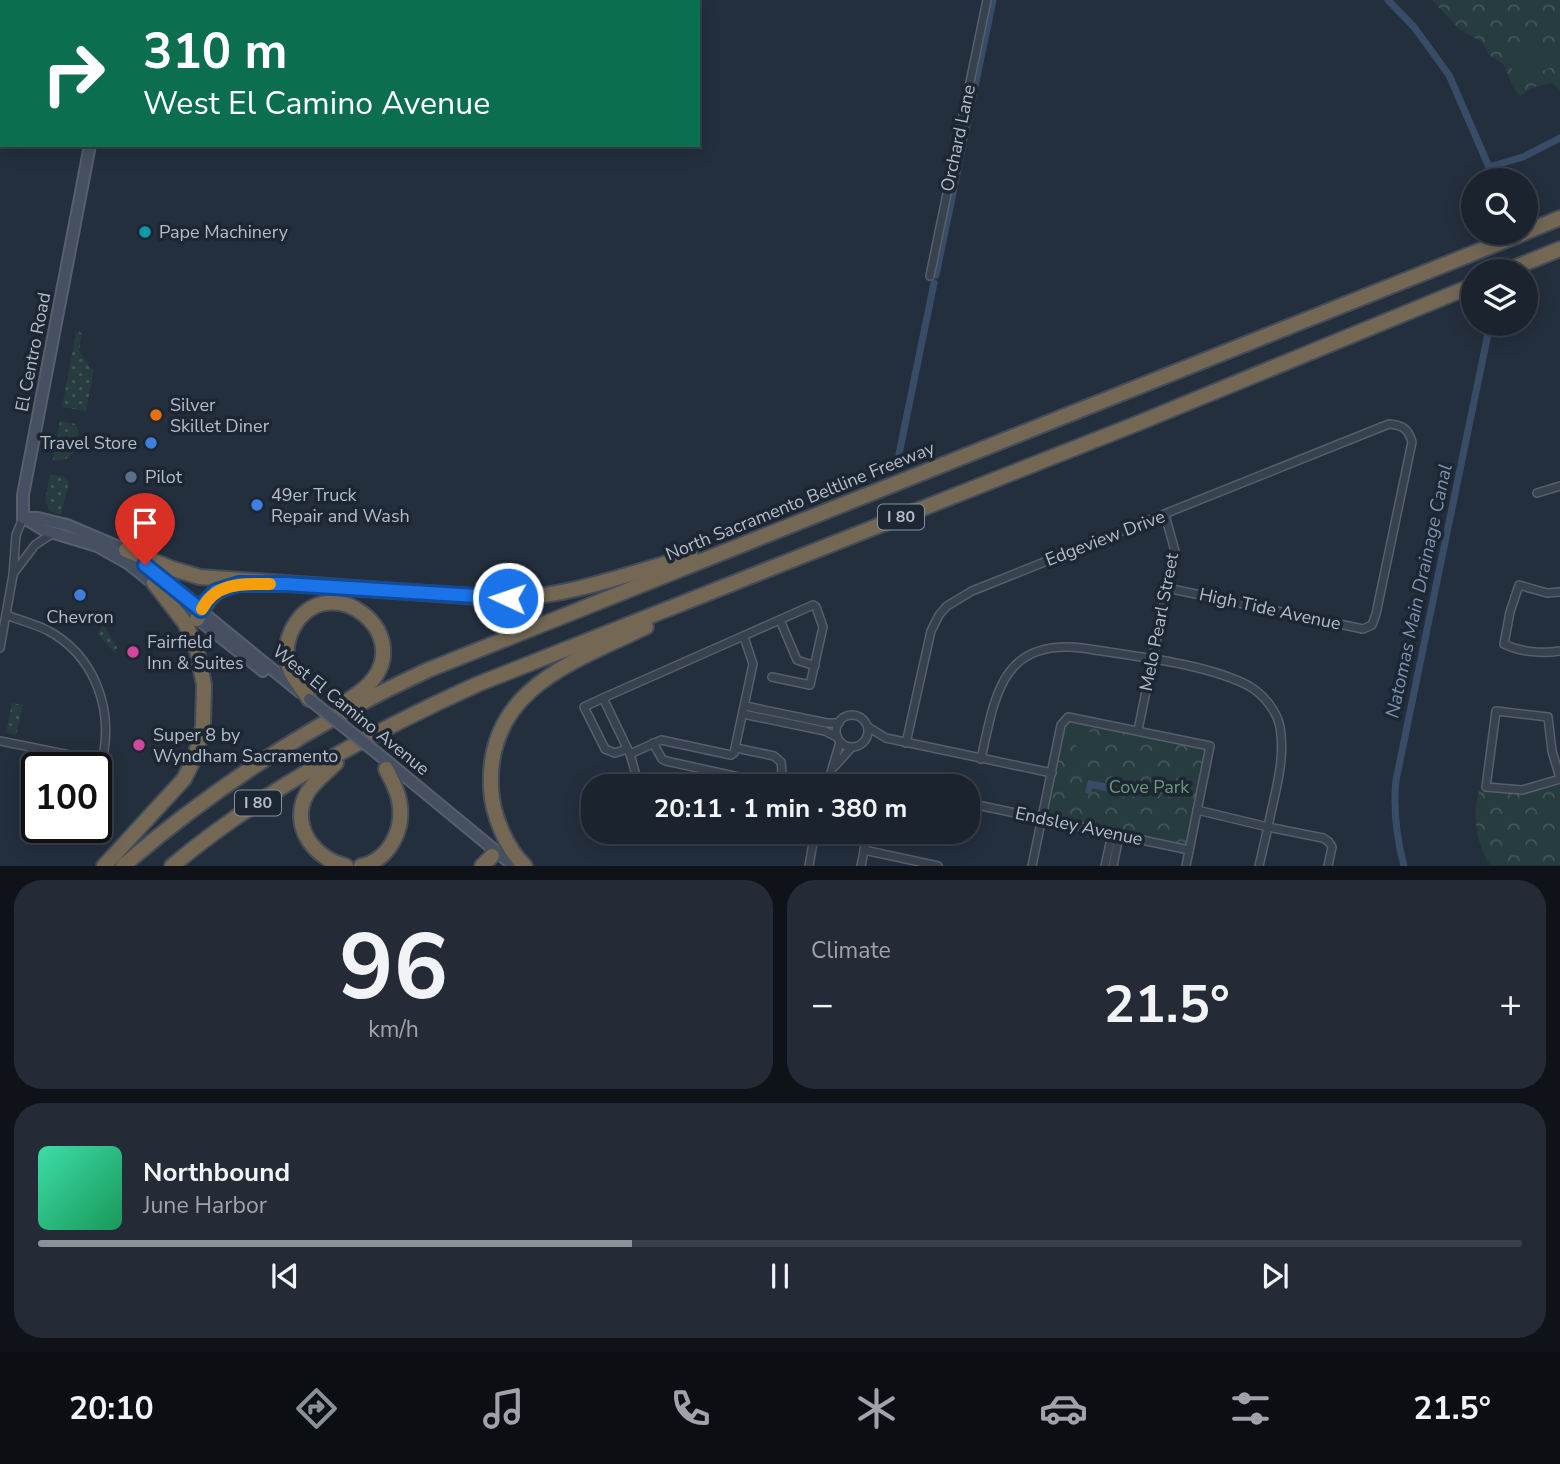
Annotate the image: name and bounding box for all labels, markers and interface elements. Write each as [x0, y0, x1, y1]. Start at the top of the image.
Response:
text: 310 m [143, 18, 287, 85]
icon: right [28, 28, 119, 119]
text: West El Camino Avenue [143, 82, 490, 125]
street label: Orchard Lane [935, 82, 981, 194]
map controls [1461, 168, 1538, 336]
button: search [1461, 168, 1538, 245]
place label: Pape Machinery [159, 220, 289, 244]
marker: Pape Machinery [137, 224, 153, 240]
button: layers [1461, 259, 1538, 336]
street label: El Centro Road [10, 290, 56, 414]
place label: Silver Skillet Diner [170, 393, 270, 438]
marker: Silver Skillet Diner [148, 407, 164, 423]
place label: Travel Store [40, 431, 137, 455]
marker: Travel Store [143, 435, 159, 451]
street label: North Sacramento Beltline Freeway [662, 436, 939, 566]
water label: Natomas Main Drainage Canal [1379, 461, 1459, 721]
place label: Pilot [145, 465, 183, 489]
marker: Pilot [123, 469, 139, 485]
place label: 49er Truck Repair and Wash [271, 483, 410, 528]
pin [115, 493, 175, 565]
marker: 49er Truck Repair and Wash [249, 497, 265, 513]
icon: arrive [126, 504, 164, 542]
road number: I 80 [878, 504, 924, 530]
street label: Edgeview Drive [1042, 504, 1168, 572]
street label: Melo Pearl Street [1134, 550, 1184, 693]
position arrow [471, 561, 545, 635]
street label: High Tide Avenue [1197, 582, 1343, 636]
marker: Chevron [72, 587, 88, 603]
place label: Chevron [46, 605, 114, 629]
place label: Fairfield Inn & Suites [147, 630, 244, 675]
street label: West El Camino Avenue [268, 639, 434, 781]
marker: Fairfield Inn & Suites [125, 644, 141, 660]
place label: Super 8 by Wyndham Sacramento [153, 723, 338, 768]
marker: Super 8 by Wyndham Sacramento [131, 737, 147, 753]
speed limit sign: 100 [21, 752, 112, 843]
park label: Cove Park [1109, 775, 1190, 799]
road number: I 80 [235, 790, 281, 816]
text: 20:11 · 1 min · 380 m [654, 791, 907, 826]
street label: Endsley Avenue [1013, 801, 1145, 851]
text: 96 [339, 906, 448, 1030]
text: Climate [811, 935, 891, 966]
text: 21.5° [1103, 969, 1230, 1040]
text: − [811, 979, 834, 1030]
text: + [1499, 979, 1522, 1030]
text: km/h [368, 1014, 419, 1045]
text: Northbound [143, 1155, 290, 1190]
text: June Harbor [143, 1190, 267, 1221]
icon: previous [266, 1257, 304, 1295]
icon: pause [761, 1257, 799, 1295]
icon: next [1256, 1257, 1294, 1295]
icon: directions [292, 1384, 341, 1433]
icon: music [479, 1384, 528, 1433]
icon: phone [666, 1384, 715, 1433]
icon: climate [852, 1384, 901, 1433]
icon: car [1039, 1384, 1088, 1433]
icon: filters [1226, 1384, 1275, 1433]
text: 20:10 [69, 1387, 154, 1430]
text: 21.5° [1413, 1387, 1491, 1430]

